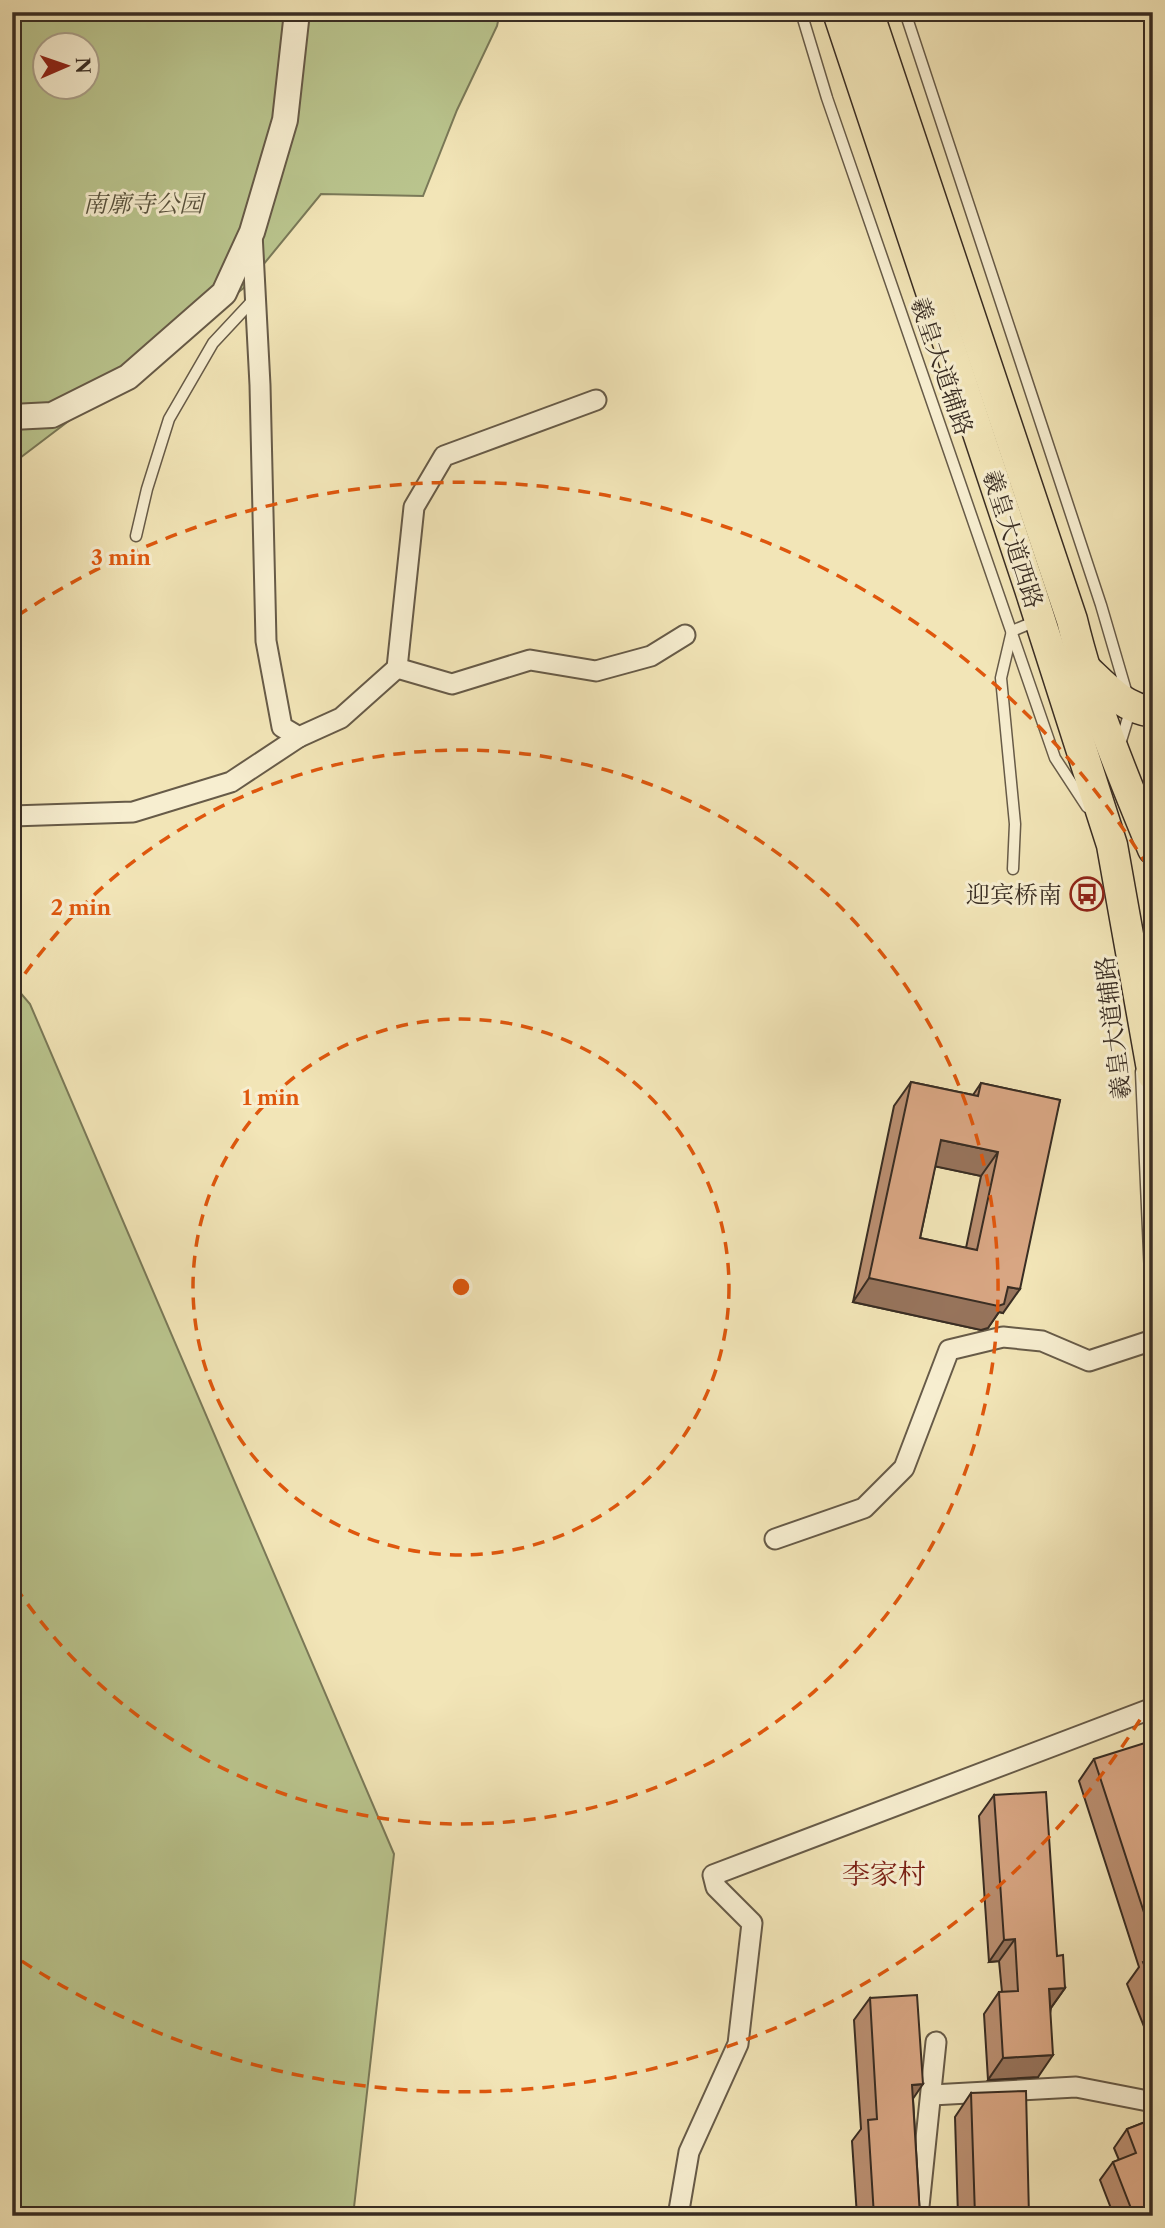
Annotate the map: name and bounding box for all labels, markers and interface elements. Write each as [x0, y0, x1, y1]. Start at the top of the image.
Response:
north arrow [32, 32, 102, 102]
text: N [71, 57, 94, 74]
park label: 南廓寺公园 [83, 189, 207, 218]
street label: 羲皇大道辅路 [905, 293, 979, 439]
street label: 羲皇大道西路 [977, 466, 1049, 612]
text: 3 min [91, 545, 152, 570]
bus stop icon: 迎宾桥南 [1068, 875, 1106, 913]
place label: 迎宾桥南 [966, 880, 1062, 909]
text: 2 min [51, 895, 112, 920]
street label: 羲皇大道辅路 [1090, 955, 1136, 1101]
text: 1 min [242, 1085, 300, 1110]
centre of rings [449, 1275, 473, 1299]
district label: 李家村 [842, 1857, 926, 1891]

